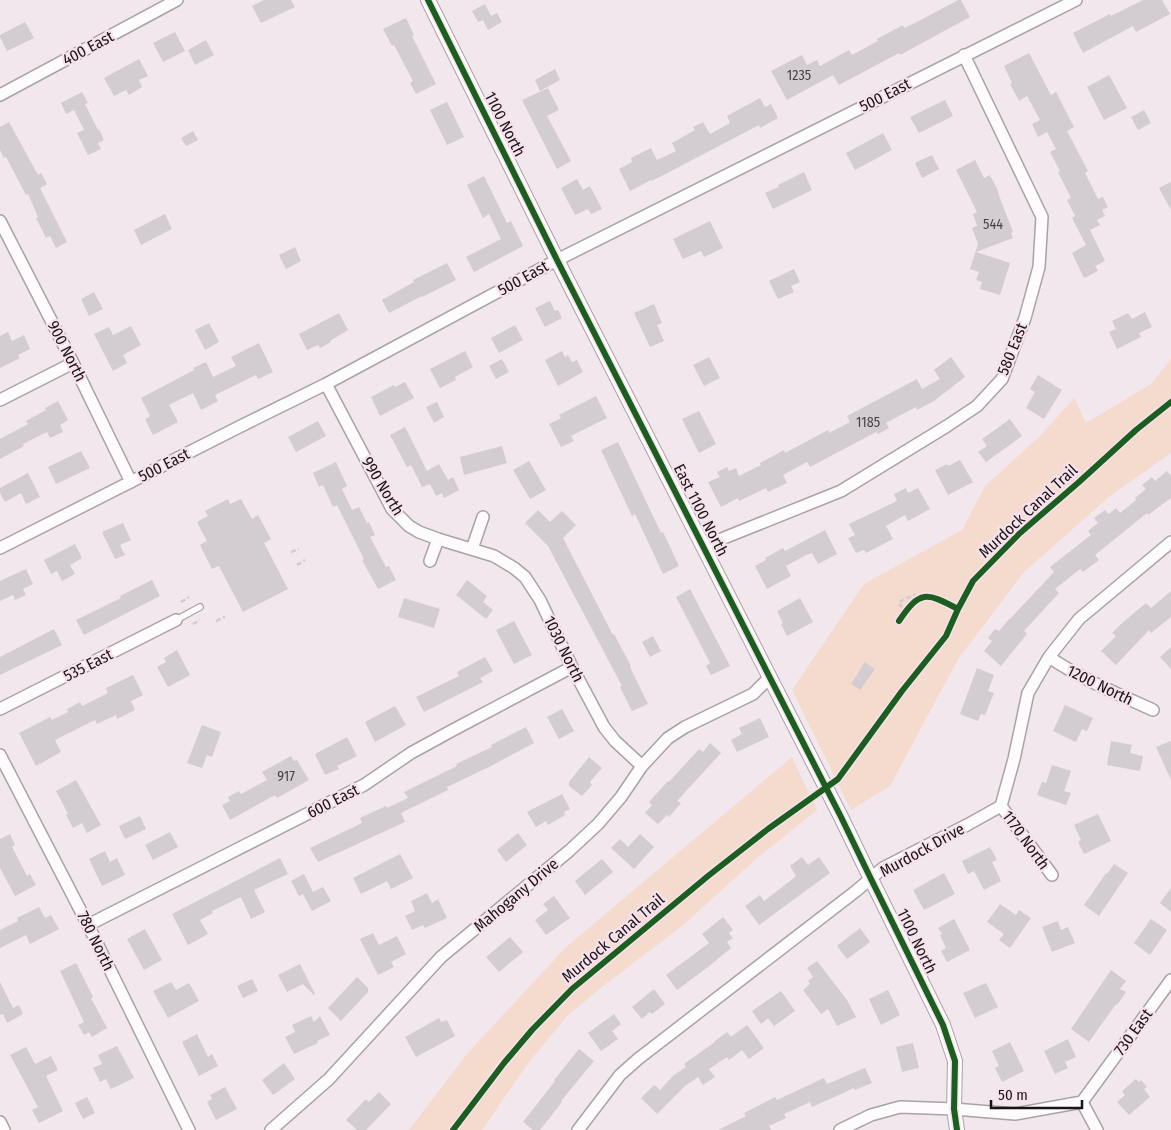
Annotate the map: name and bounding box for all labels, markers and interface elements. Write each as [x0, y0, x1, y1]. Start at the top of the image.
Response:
street label: 400 East [59, 26, 118, 69]
house number: 1235 [787, 67, 811, 84]
street label: 500 East [856, 74, 914, 116]
street label: 1100 North [481, 88, 529, 160]
house number: 544 [983, 216, 1003, 233]
street label: 500 East [494, 256, 552, 300]
street label: 900 North [44, 317, 90, 385]
street label: 580 East [993, 319, 1031, 378]
house number: 1185 [856, 414, 880, 431]
street label: 500 East [135, 444, 193, 486]
street label: 990 North [358, 453, 408, 519]
street label: Murdock Canal Trail [975, 460, 1081, 562]
street label: East 1100 North [670, 461, 732, 559]
street label: 1030 North [540, 613, 588, 685]
street label: 535 East [60, 644, 116, 685]
street label: 1200 North [1064, 661, 1136, 709]
house number: 917 [277, 768, 295, 785]
street label: 600 East [304, 780, 363, 822]
street label: 1170 North [998, 807, 1054, 873]
street label: Murdock Drive [876, 819, 968, 881]
street label: Mahogany Drive [470, 854, 562, 936]
street label: Murdock Canal Trail [558, 890, 668, 986]
street label: 1100 North [893, 905, 941, 977]
street label: 780 North [74, 908, 118, 974]
street label: 730 East [1110, 1004, 1157, 1059]
scale bar [991, 1078, 1082, 1110]
text: 50 m [998, 1086, 1028, 1104]

